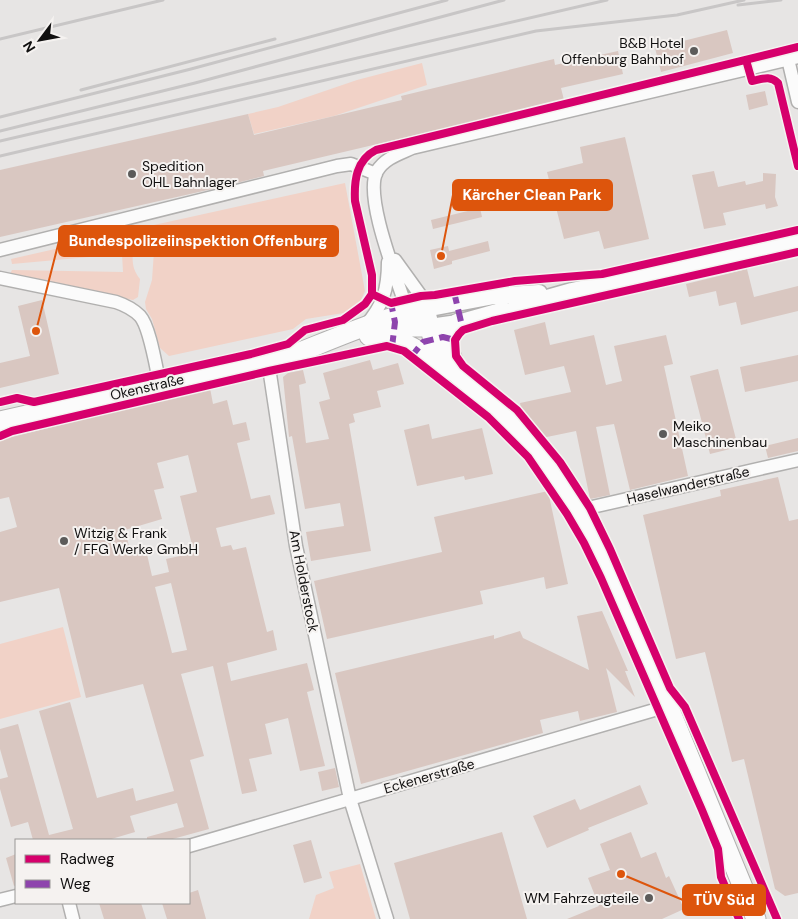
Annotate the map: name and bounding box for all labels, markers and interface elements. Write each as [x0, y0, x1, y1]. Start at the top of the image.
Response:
north arrow [15, 15, 65, 65]
place label: B&B Hotel Offenburg Bahnhof [561, 34, 684, 68]
text: N [19, 38, 39, 56]
marker: B&B Hotel Offenburg Bahnhof [688, 45, 700, 57]
place label: Spedition OHL Bahnlager [142, 157, 237, 191]
marker: Spedition OHL Bahnlager [126, 168, 138, 180]
callout: Kärcher Clean Park [453, 180, 612, 210]
text: Kärcher Clean Park [462, 185, 602, 205]
callout: Bundespolizeiinspektion Offenburg [59, 226, 338, 256]
text: Bundespolizeiinspektion Offenburg [69, 231, 327, 251]
street label: Okenstraße [108, 370, 186, 404]
place label: Meiko Maschinenbau [673, 417, 767, 451]
marker: Meiko Maschinenbau [657, 428, 669, 440]
street label: Haselwanderstraße [625, 462, 751, 508]
place label: Witzig & Frank / FFG Werke GmbH [74, 524, 198, 558]
street label: Am Holderstock [285, 528, 323, 634]
marker: Witzig & Frank / FFG Werke GmbH [58, 535, 70, 547]
street label: Eckenerstraße [382, 754, 477, 798]
legend [15, 839, 190, 904]
text: Radweg [60, 849, 114, 869]
text: Weg [60, 874, 91, 894]
callout: TÜV Süd [683, 885, 765, 915]
place label: WM Fahrzeugteile [524, 889, 639, 907]
text: TÜV Süd [693, 890, 755, 910]
marker: WM Fahrzeugteile [643, 892, 655, 904]

